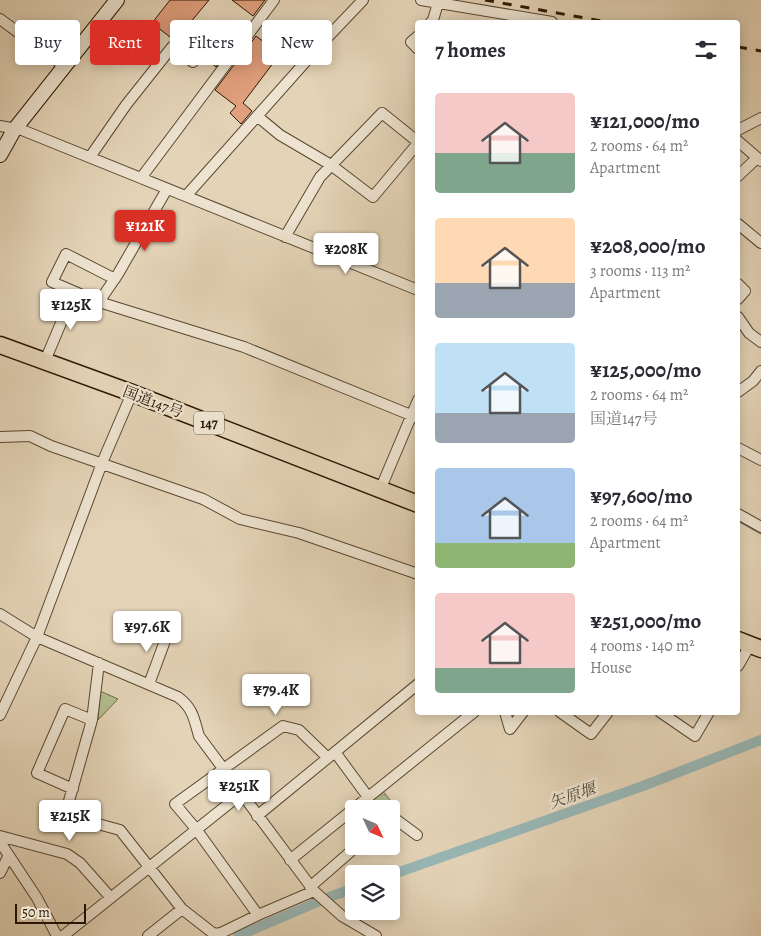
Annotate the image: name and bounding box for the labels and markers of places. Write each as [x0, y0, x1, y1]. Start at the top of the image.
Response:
pin: ¥121K [110, 210, 180, 252]
pin: ¥208K [311, 232, 381, 275]
pin: ¥125K [36, 288, 106, 331]
pin: ¥97.6K [106, 610, 188, 653]
pin: ¥79.4K [235, 674, 317, 716]
pin: ¥251K [204, 770, 274, 812]
pin: ¥215K [35, 800, 105, 842]

